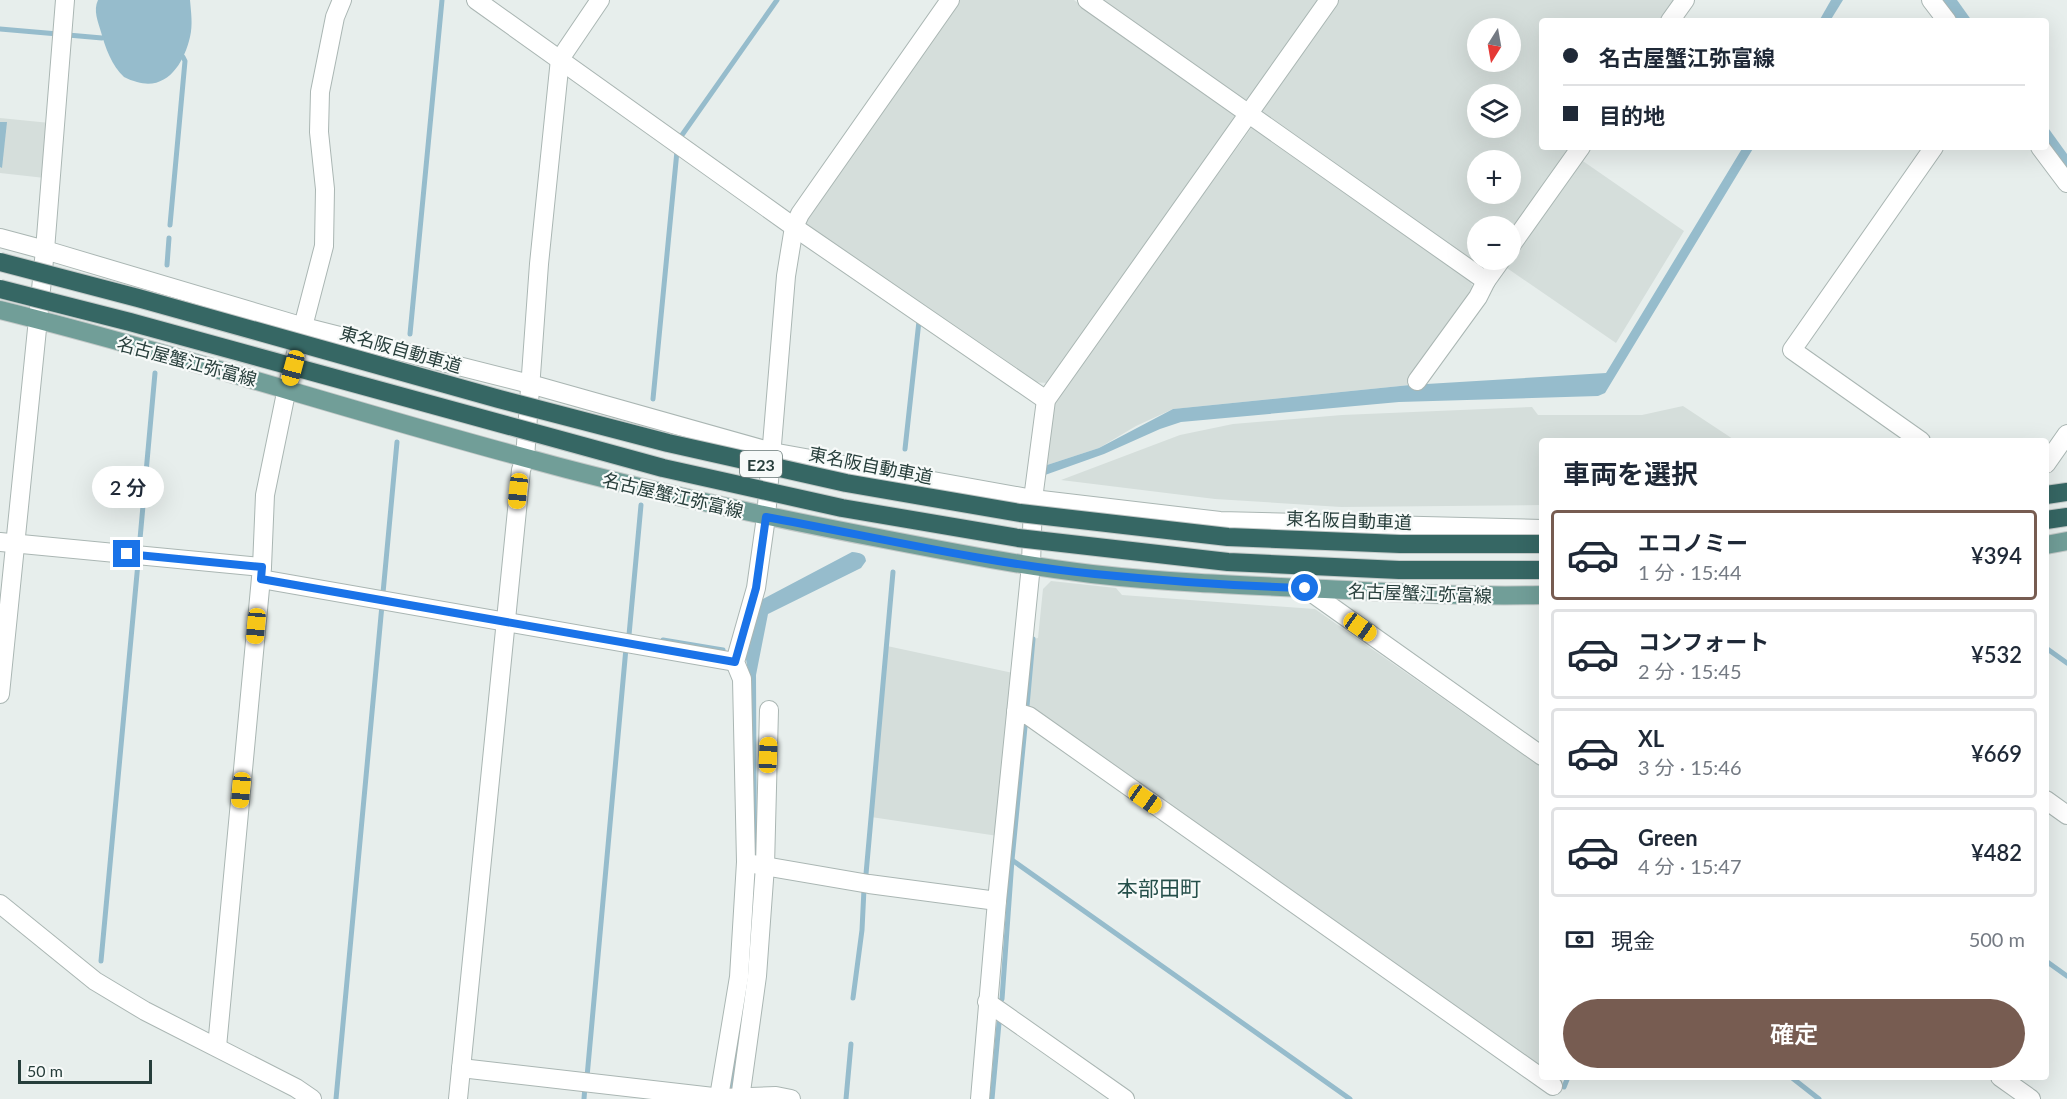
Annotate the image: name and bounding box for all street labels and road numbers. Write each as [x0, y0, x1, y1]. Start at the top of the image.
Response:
street label: 東名阪自動車道 [337, 321, 465, 377]
street label: 名古屋蟹江弥富線 [115, 332, 259, 390]
street label: 東名阪自動車道 [807, 442, 935, 488]
road number: E23 [740, 451, 782, 477]
street label: 名古屋蟹江弥富線 [600, 468, 746, 522]
street label: 東名阪自動車道 [1286, 507, 1412, 533]
street label: 名古屋蟹江弥富線 [1348, 579, 1492, 607]

